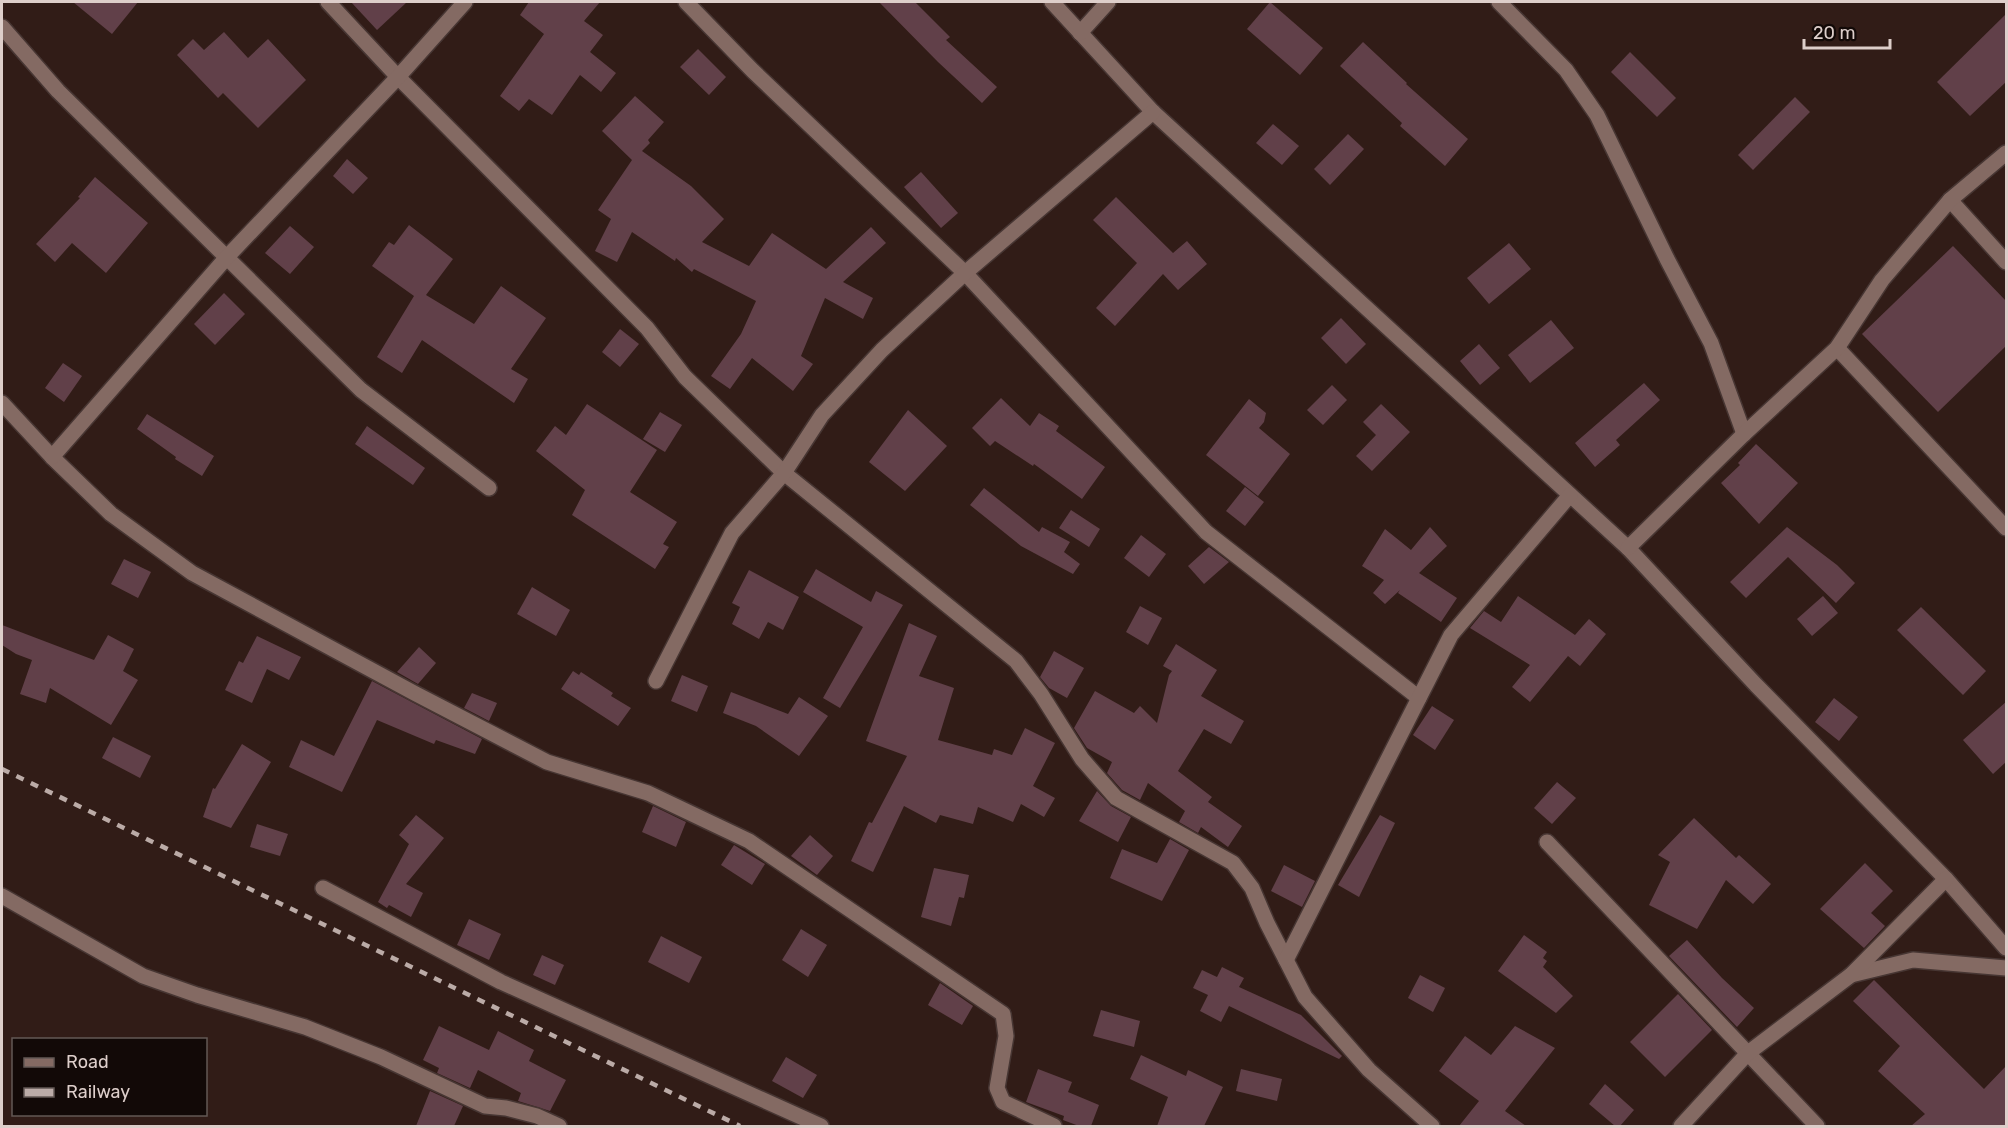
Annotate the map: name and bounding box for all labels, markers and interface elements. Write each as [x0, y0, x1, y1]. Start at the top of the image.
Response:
scale bar [1804, 12, 1890, 50]
text: 20 m [1813, 22, 1855, 44]
legend [12, 1038, 207, 1116]
text: Road [66, 1051, 109, 1073]
text: Railway [66, 1081, 130, 1103]

